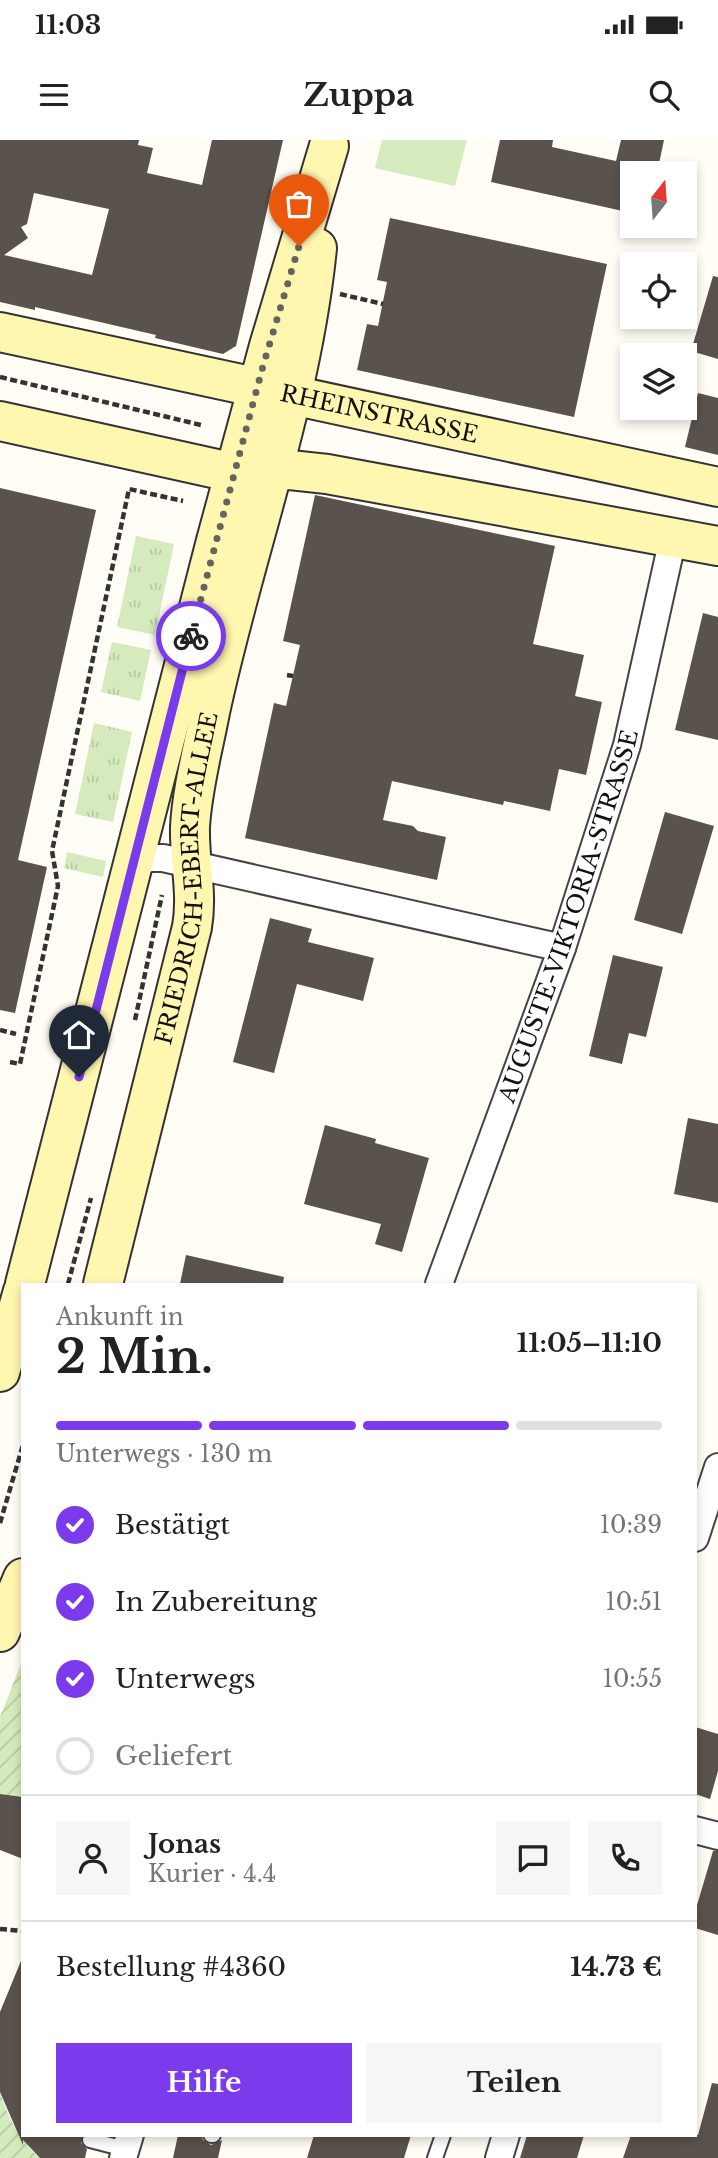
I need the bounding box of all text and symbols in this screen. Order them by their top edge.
text: 11:03 [35,9,101,41]
text: Zuppa [304,75,414,115]
icon: menu [35,76,73,114]
icon: search [645,76,683,114]
north arrow [620,161,696,238]
map controls [620,161,697,420]
pin [269,174,329,246]
icon: bag [280,185,318,223]
button: locate [620,252,697,329]
button: layers [620,343,697,420]
street label: RHEINSTRASSE [278,379,481,449]
courier [156,601,226,671]
icon: bike [172,617,210,655]
street label: FRIEDRICH-EBERT-ALLEE [149,710,224,1047]
street label: AUGUSTE-VIKTORIA-STRASSE [492,727,644,1108]
pin [49,1005,109,1077]
icon: home [60,1016,98,1054]
text: Ankunft in [56,1303,184,1331]
text: 11:05–11:10 [517,1327,662,1359]
text: 2 Min. [56,1328,213,1385]
text: Unterwegs · 130 m [56,1440,272,1468]
icon: check [56,1506,94,1544]
text: Bestätigt [115,1509,230,1541]
text: 10:39 [600,1511,662,1539]
icon: check [56,1583,94,1621]
text: In Zubereitung [115,1586,317,1618]
text: 10:51 [605,1588,662,1616]
icon: check [56,1660,94,1698]
text: Unterwegs [115,1663,256,1695]
text: 10:55 [603,1665,662,1693]
text: Geliefert [115,1740,232,1772]
button: person [56,1821,130,1895]
button: chat [496,1821,570,1895]
button: phone [588,1821,662,1895]
text: Jonas [148,1828,221,1860]
text: Kurier · 4.4 [148,1860,276,1888]
text: Bestellung #4360 [56,1951,286,1983]
text: 14.73 € [570,1951,662,1983]
button: Hilfe [56,2043,352,2123]
button: Teilen [366,2043,662,2123]

